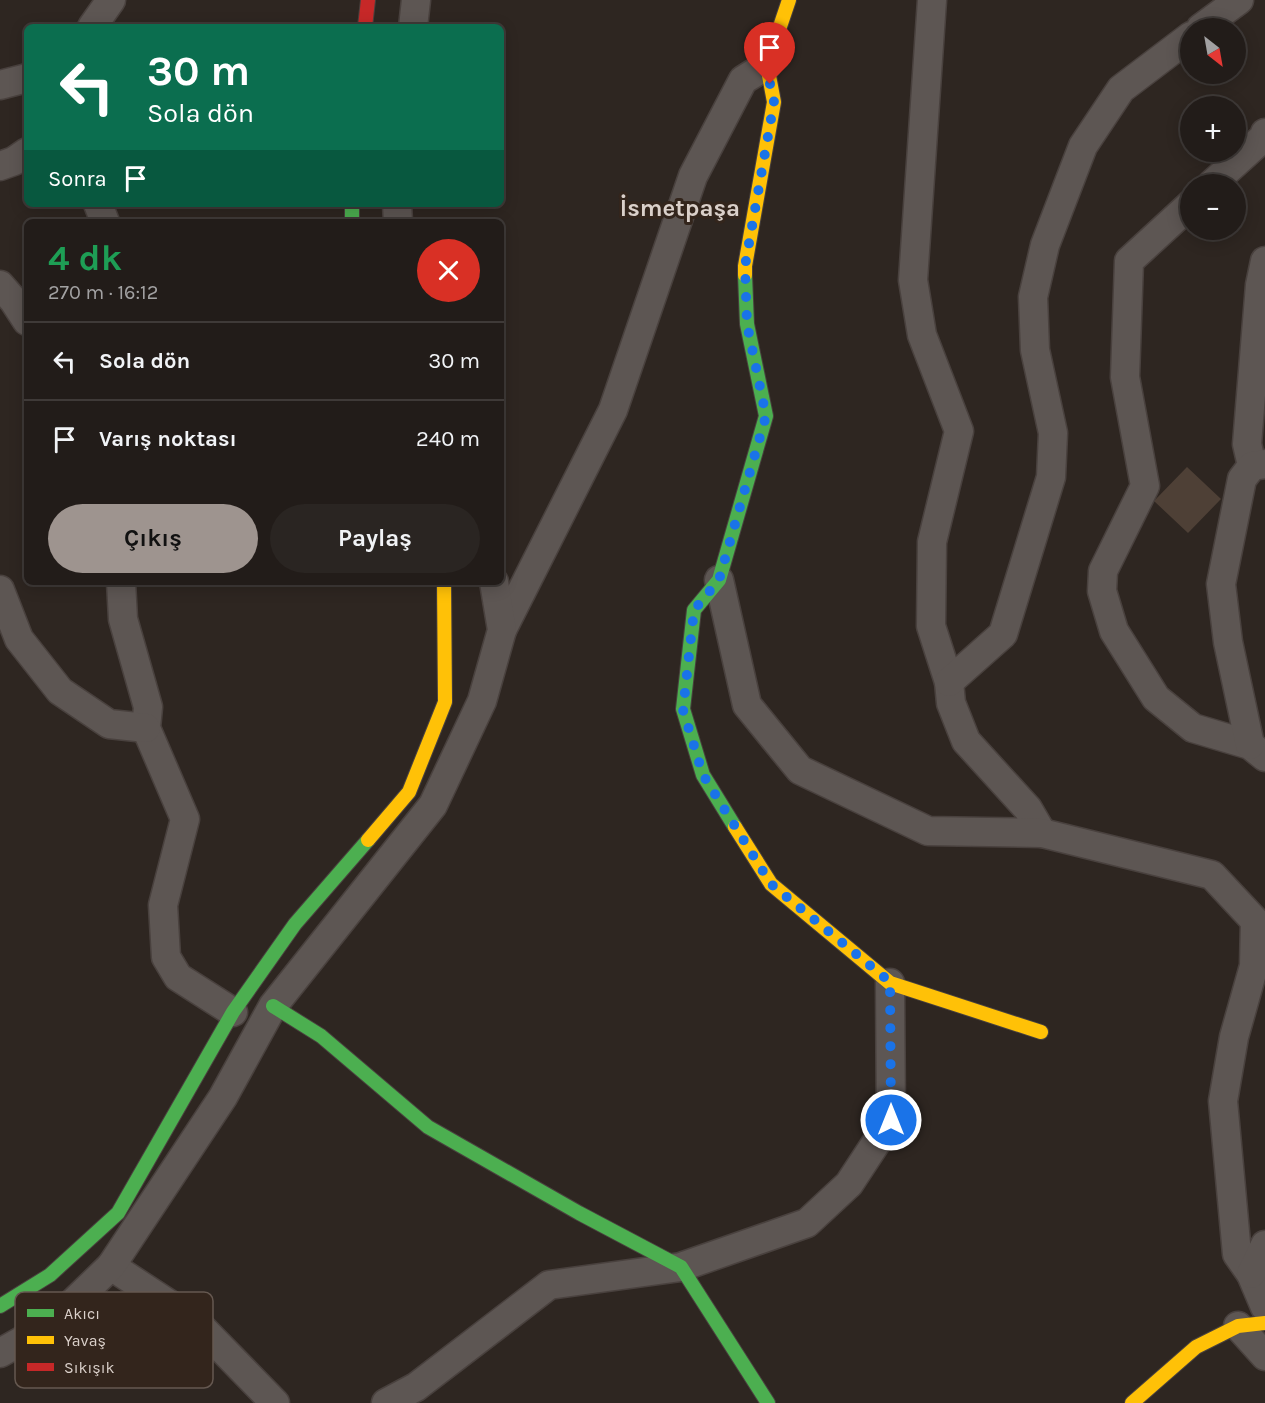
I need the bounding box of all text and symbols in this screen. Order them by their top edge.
north arrow [1180,18,1246,84]
map controls [1180,18,1246,240]
pin [744,22,795,84]
icon: arrive [753,31,786,64]
text: 30 m [147,46,250,96]
icon: left [48,48,126,126]
button: + [1180,96,1246,162]
text: Sola dön [147,97,254,129]
icon: arrive [119,162,152,195]
text: Sonra [48,166,107,192]
button: − [1180,174,1246,240]
district label: İsmetpaşa [620,194,740,222]
text: 4 dk [48,237,122,279]
button: close [417,239,480,302]
text: 270 m · 16:12 [48,281,158,304]
icon: left [48,345,81,378]
text: Sola dön [99,348,190,374]
text: 30 m [428,348,480,374]
icon: arrive [48,423,81,456]
text: Varış noktası [99,426,237,452]
text: 240 m [416,426,480,452]
button: Çıkış [48,504,258,573]
button: Paylaş [270,504,480,573]
position arrow [859,1088,923,1152]
legend [15,1292,213,1388]
text: Akıcı [64,1304,100,1323]
text: Yavaş [64,1331,106,1350]
text: Sıkışık [64,1358,114,1377]

